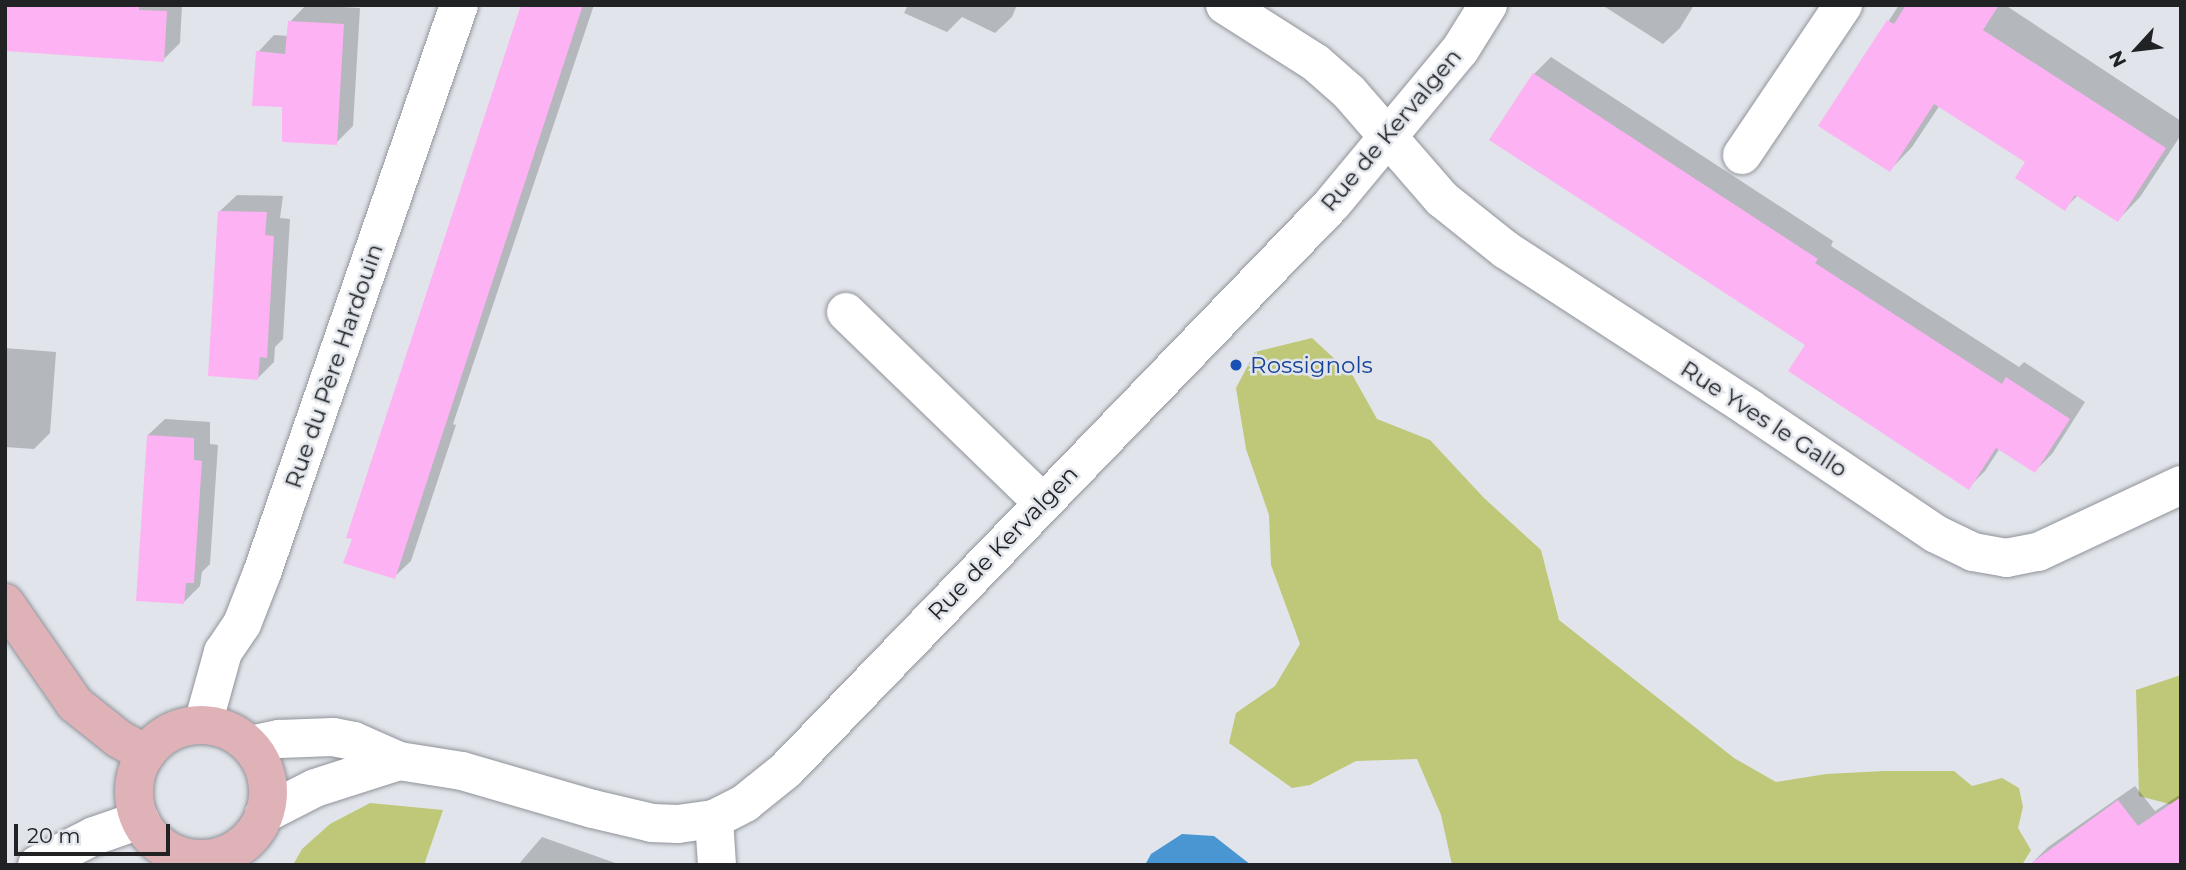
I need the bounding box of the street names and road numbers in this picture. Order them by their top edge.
street label: Rue de Kervalgen [1315,43,1467,217]
street label: Rue du Père Hardouin [279,240,389,492]
street label: Rue Yves le Gallo [1675,355,1853,483]
street label: Rue de Kervalgen [922,460,1084,626]

